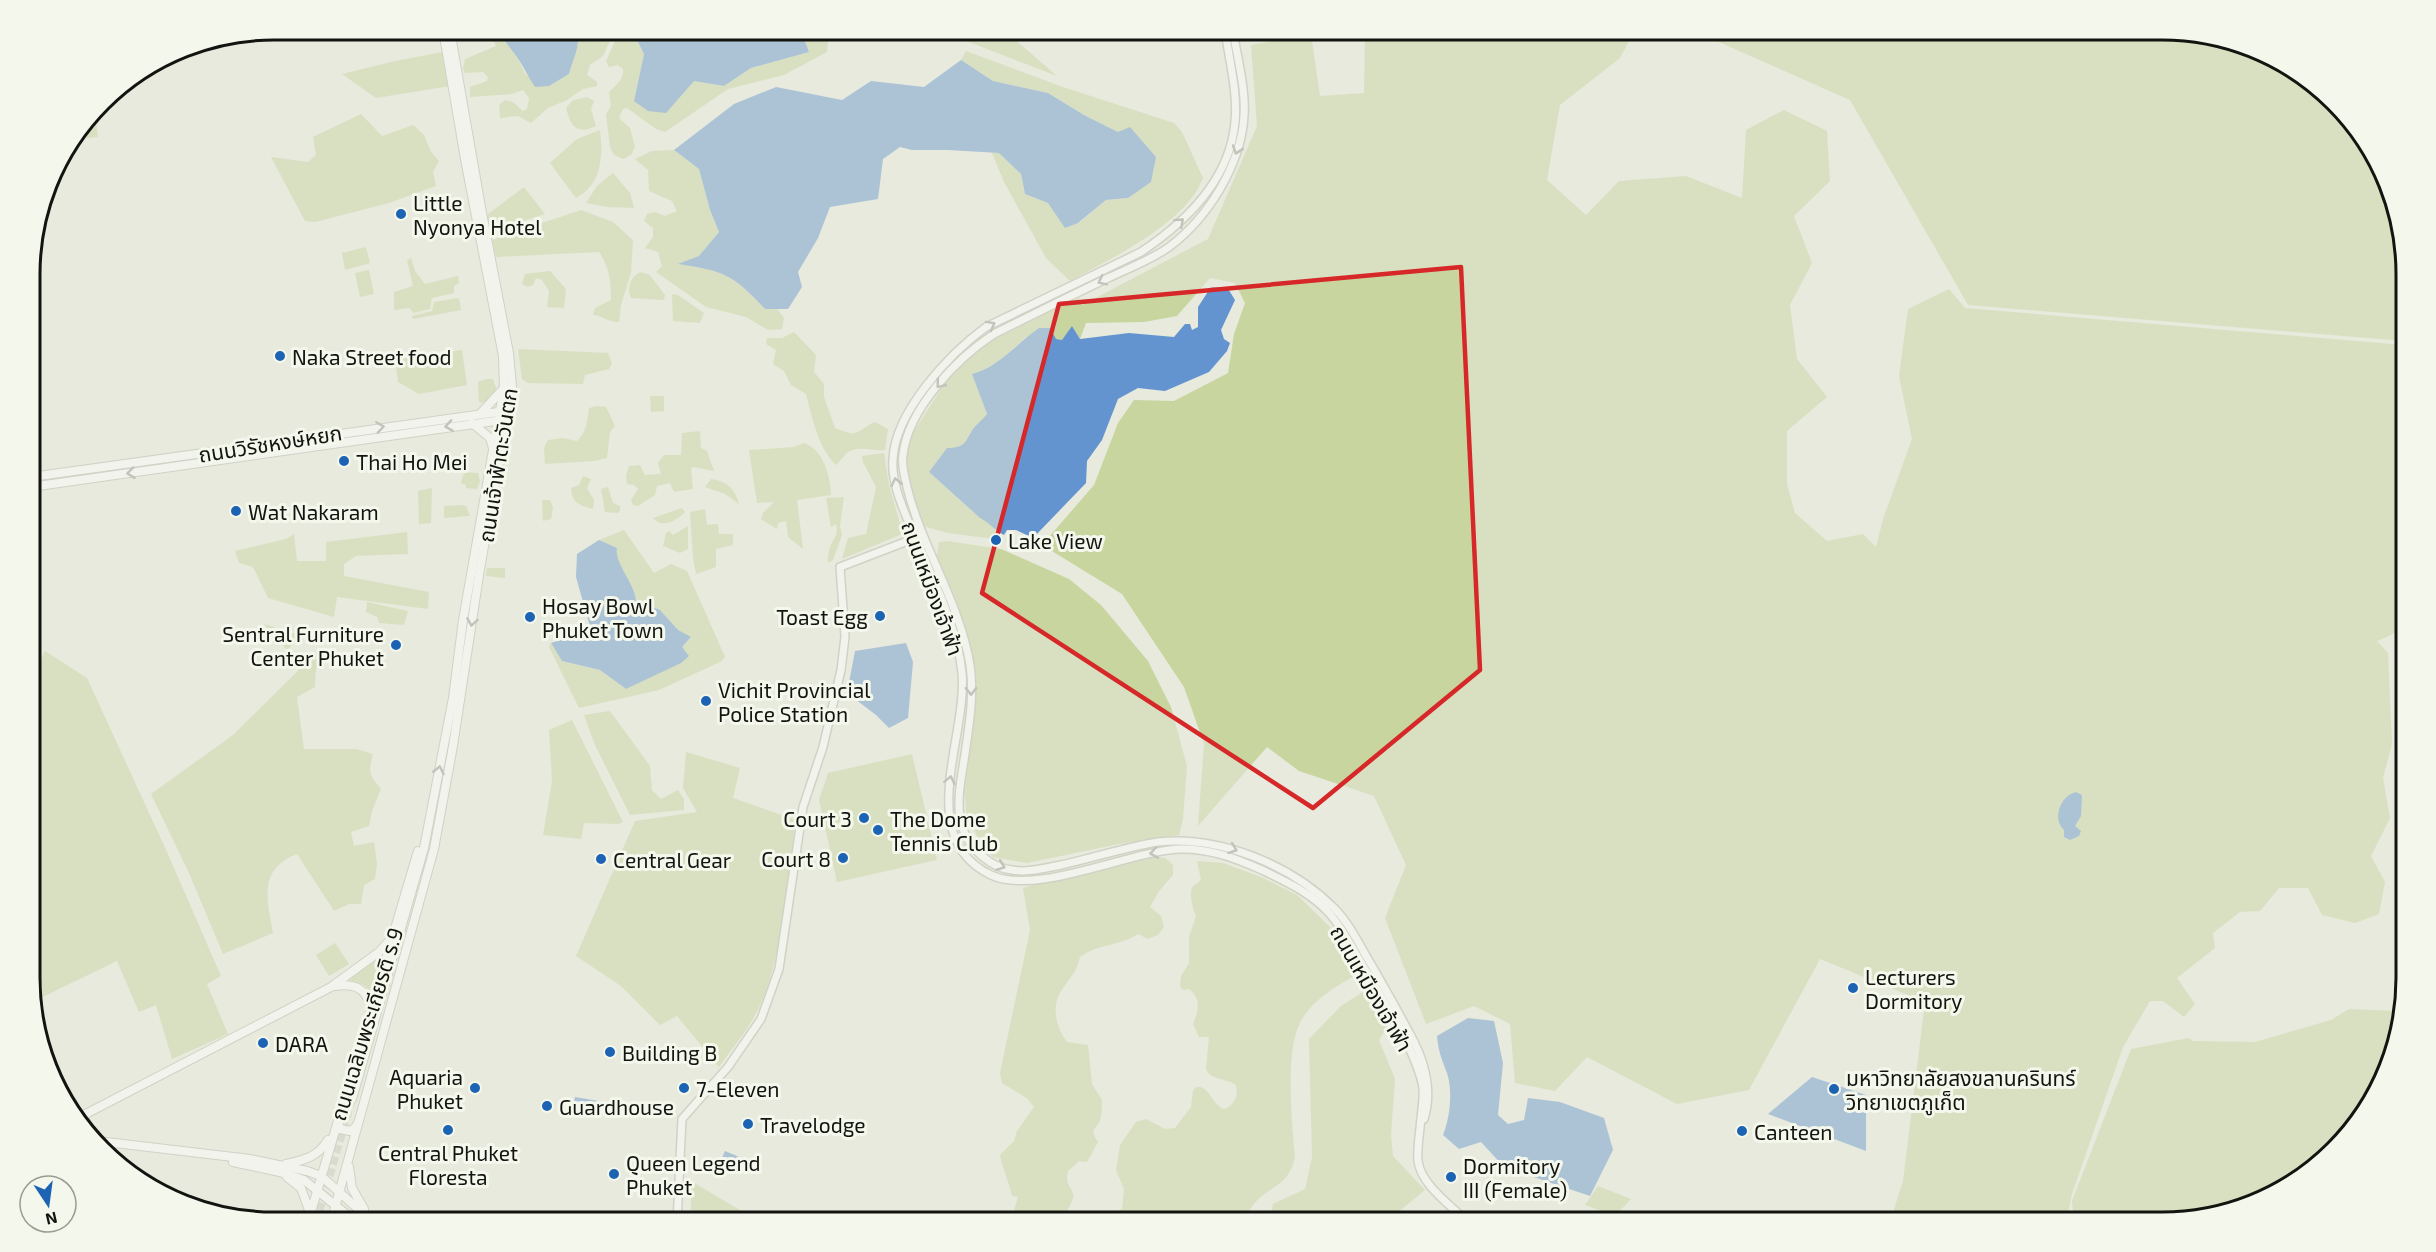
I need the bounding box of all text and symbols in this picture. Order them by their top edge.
one-way arrow [1231,144,1244,155]
place label: Little Nyonya Hotel [413,190,542,239]
marker: Little Nyonya Hotel [394,207,408,221]
one-way arrow [1173,218,1184,229]
one-way arrow [1098,273,1109,285]
one-way arrow [985,321,995,332]
place label: Naka Street food [292,344,452,369]
marker: Naka Street food [273,349,287,363]
one-way arrow [936,377,947,388]
street label: ถนนเจ้าฟ้าตะวันตก [472,386,522,544]
street label: ถนนวิรัชหงษ์หยก [196,419,344,467]
one-way arrow [444,420,453,432]
one-way arrow [375,421,385,433]
place label: Thai Ho Mei [356,449,467,474]
marker: Thai Ho Mei [337,454,351,468]
one-way arrow [127,466,136,479]
one-way arrow [890,477,903,487]
place label: Wat Nakaram [248,499,379,524]
marker: Wat Nakaram [229,504,243,518]
street label: ถนนเหมืองเจ้าฟ้า [897,517,969,659]
place label: Lake View [1008,528,1103,553]
marker: Lake View [989,533,1003,547]
place label: Hosay Bowl Phuket Town [542,593,664,642]
place label: Toast Egg [776,604,868,629]
marker: Toast Egg [873,609,887,623]
marker: Hosay Bowl Phuket Town [523,610,537,624]
one-way arrow [466,617,478,627]
place label: Sentral Furniture Center Phuket [222,621,384,670]
marker: Sentral Furniture Center Phuket [389,638,403,652]
place label: Vichit Provincial Police Station [718,677,871,726]
one-way arrow [964,686,977,695]
marker: Vichit Provincial Police Station [699,694,713,708]
one-way arrow [432,765,445,775]
one-way arrow [942,775,955,785]
place label: Court 3 [783,806,852,831]
place label: The Dome Tennis Club [890,806,998,855]
marker: Court 3 [857,811,871,825]
marker: The Dome Tennis Club [871,823,885,837]
one-way arrow [1228,842,1238,855]
place label: Court 8 [761,846,831,871]
one-way arrow [1149,846,1159,859]
place label: Central Gear [613,847,732,872]
marker: Court 8 [836,851,850,865]
marker: Central Gear [594,852,608,866]
one-way arrow [995,859,1006,872]
street label: ถนนเหมืองเจ้าฟ้า [1326,921,1418,1055]
street label: ถนนเฉลิมพระเกียรติ ร.9 [325,924,407,1124]
place label: Lecturers Dormitory [1865,964,1962,1013]
marker: Lecturers Dormitory [1846,981,1860,995]
place label: DARA [275,1031,328,1056]
marker: DARA [256,1036,270,1050]
place label: Building B [622,1040,717,1065]
marker: Building B [603,1045,617,1059]
place label: Aquaria Phuket [389,1064,463,1113]
place label: มหาวิทยาลัยสงขลานครินทร์ วิทยาเขตภูเก็ต [1846,1065,2077,1116]
place label: 7-Eleven [696,1076,779,1101]
marker: Aquaria Phuket [468,1081,482,1095]
marker: 7-Eleven [677,1081,691,1095]
marker: มหาวิทยาลัยสงขลานครินทร์ วิทยาเขตภูเก็ต [1827,1082,1841,1096]
place label: Guardhouse [559,1094,674,1119]
marker: Guardhouse [540,1099,554,1113]
place label: Travelodge [760,1112,866,1137]
marker: Travelodge [741,1117,755,1131]
place label: Canteen [1754,1119,1832,1144]
marker: Central Phuket Floresta [441,1123,455,1137]
marker: Canteen [1735,1124,1749,1138]
place label: Central Phuket Floresta [378,1140,518,1189]
place label: Queen Legend Phuket [626,1150,761,1199]
place label: Dormitory III (Female) [1463,1153,1567,1202]
marker: Queen Legend Phuket [607,1167,621,1181]
marker: Dormitory III (Female) [1444,1170,1458,1184]
north arrow [18,1174,78,1234]
text: N [44,1209,59,1230]

